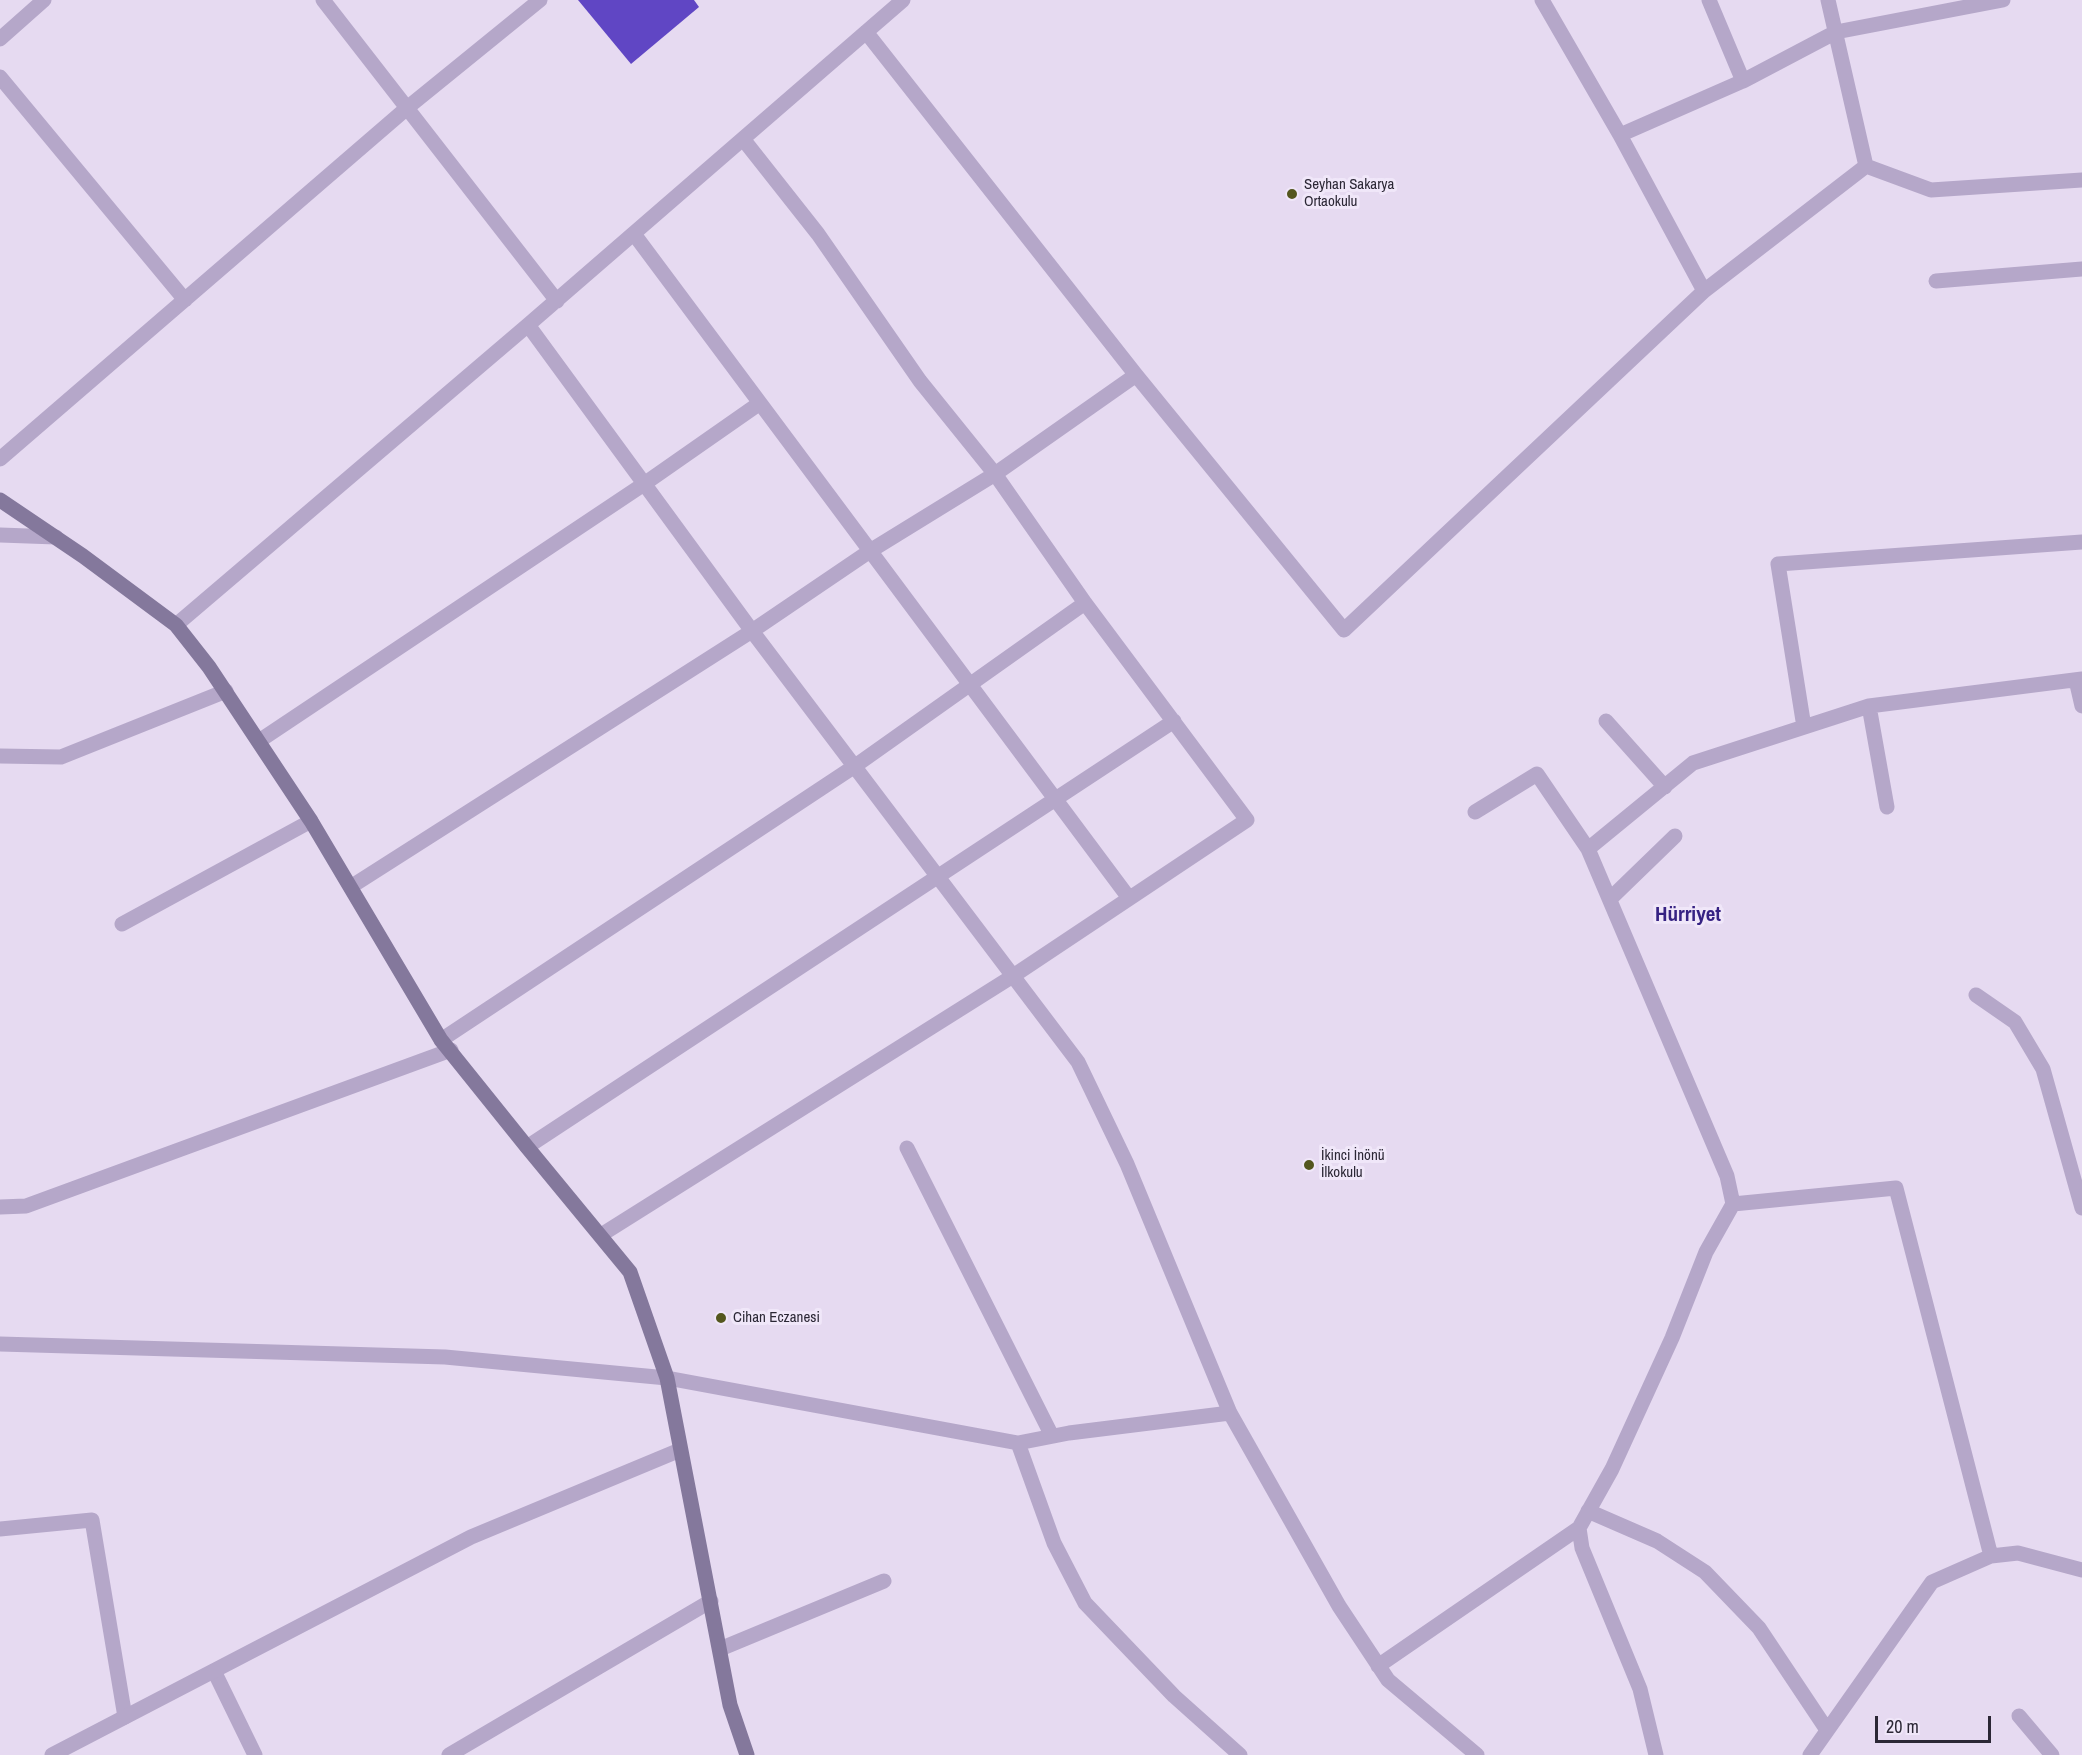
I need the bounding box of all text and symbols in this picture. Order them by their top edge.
place label: Seyhan Sakarya Ortaokulu [1304,176,1394,211]
marker: Seyhan Sakarya Ortaokulu [1285,187,1299,201]
district label: Hürriyet [1655,902,1721,928]
place label: İkinci İnönü İlkokulu [1321,1147,1385,1182]
marker: İkinci İnönü İlkokulu [1302,1158,1316,1172]
place label: Cihan Eczanesi [733,1309,820,1327]
marker: Cihan Eczanesi [714,1311,728,1325]
scale bar [1878,1704,1994,1742]
text: 20 m [1886,1714,1919,1739]

